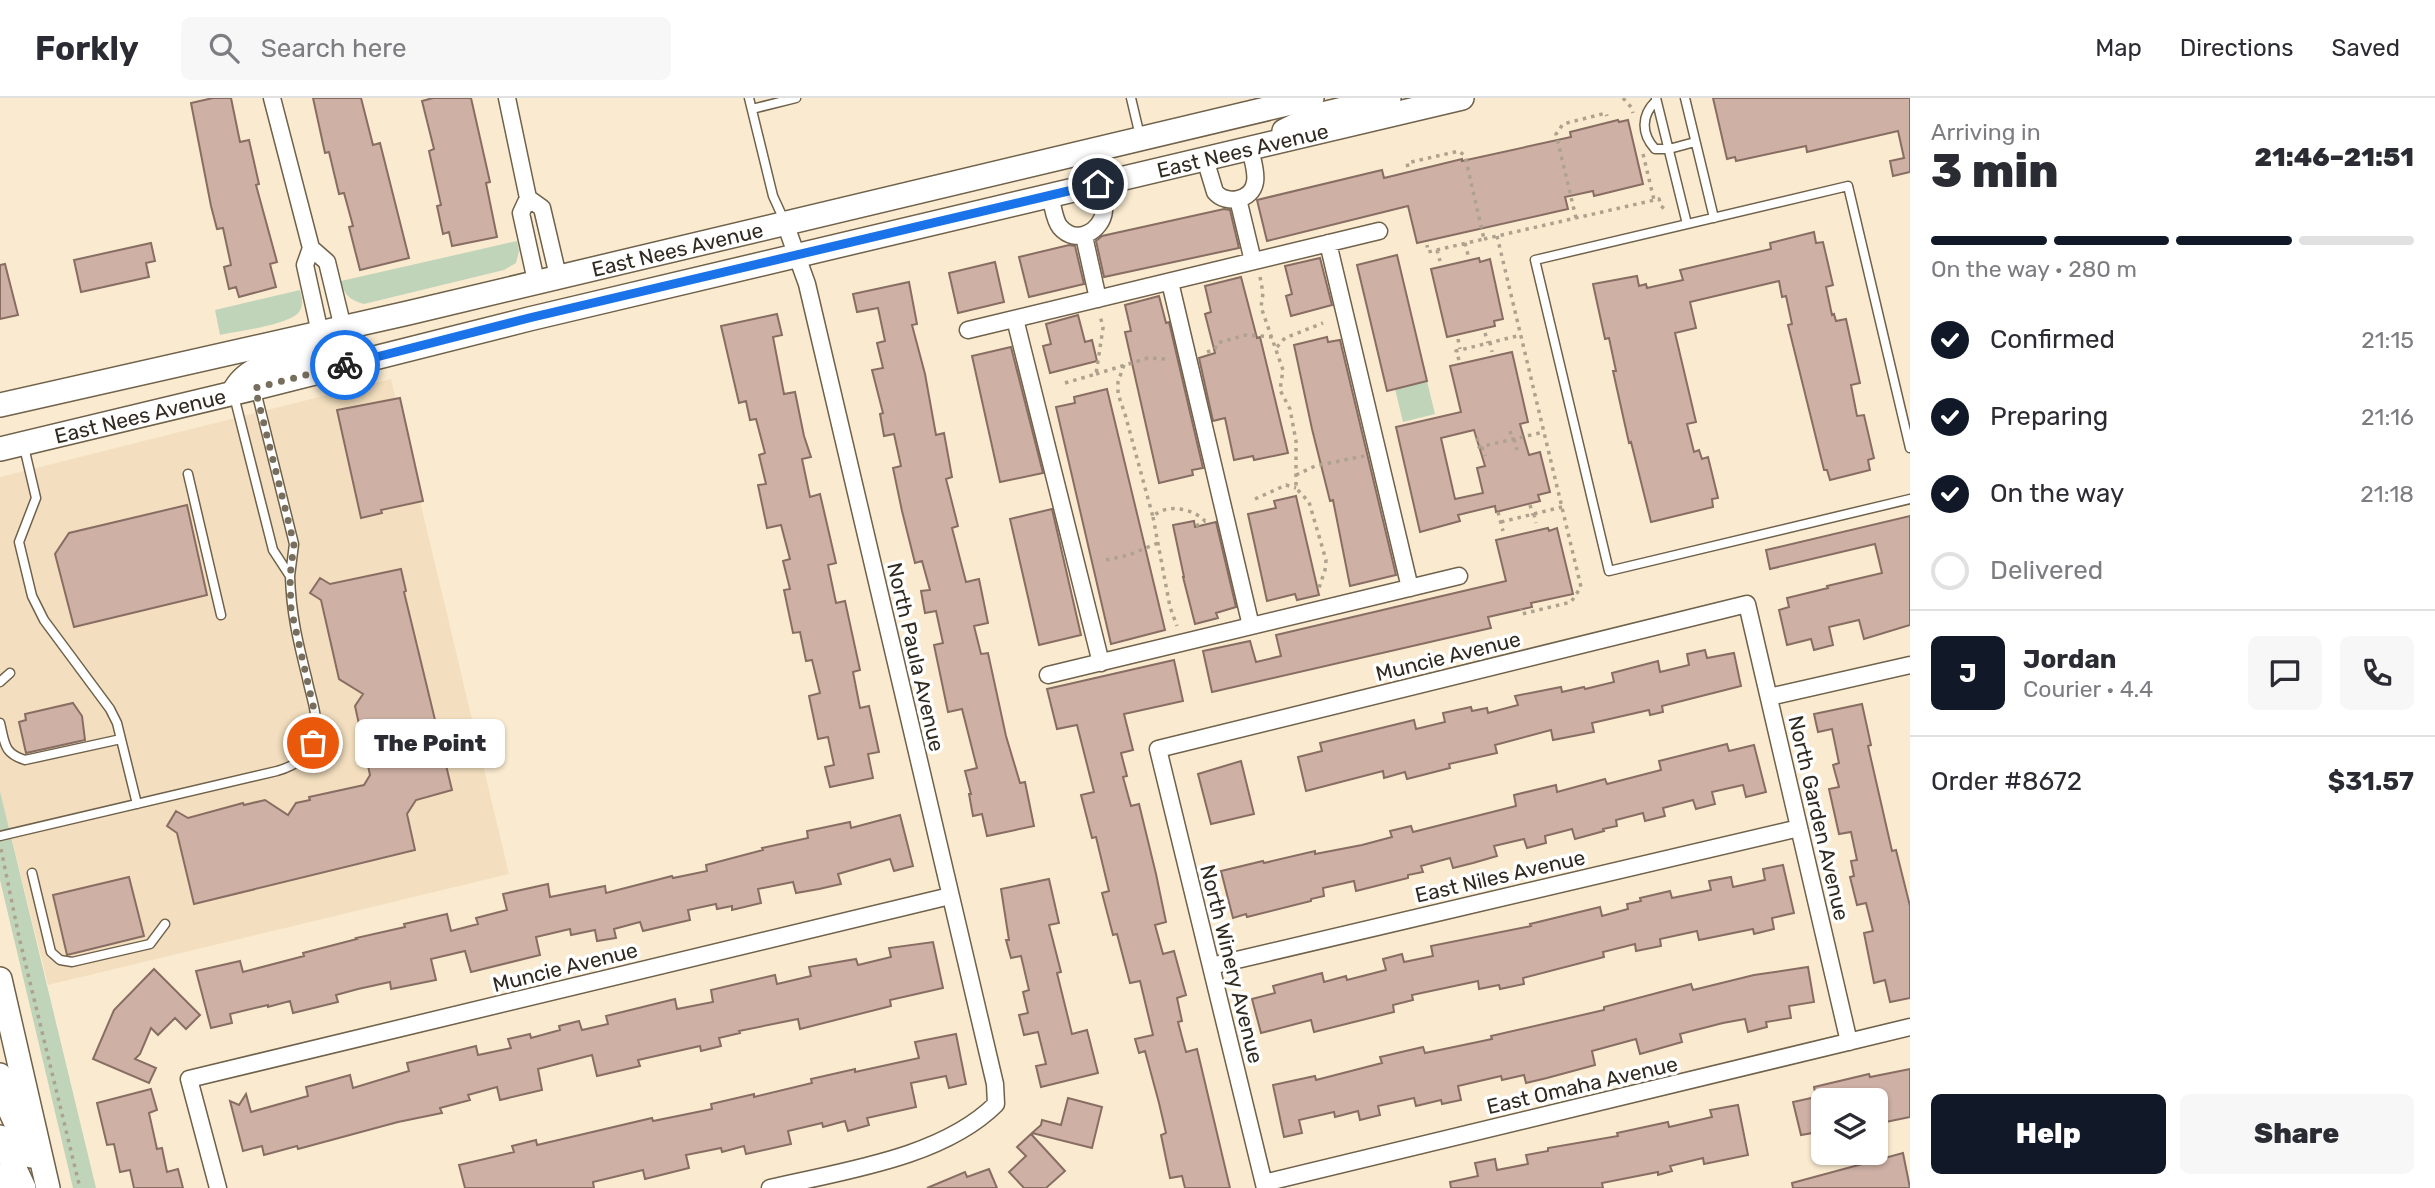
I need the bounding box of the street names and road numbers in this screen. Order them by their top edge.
street label: East Nees Avenue [1154,118,1331,182]
street label: East Nees Avenue [589,217,765,281]
street label: East Nees Avenue [52,383,228,448]
street label: North Paula Avenue [882,560,950,754]
street label: Muncie Avenue [1373,626,1523,686]
street label: North Garden Avenue [1783,713,1855,923]
street label: East Niles Avenue [1413,844,1587,908]
street label: North Winery Avenue [1195,862,1269,1066]
street label: Muncie Avenue [490,937,640,997]
street label: East Omaha Avenue [1484,1051,1680,1119]

